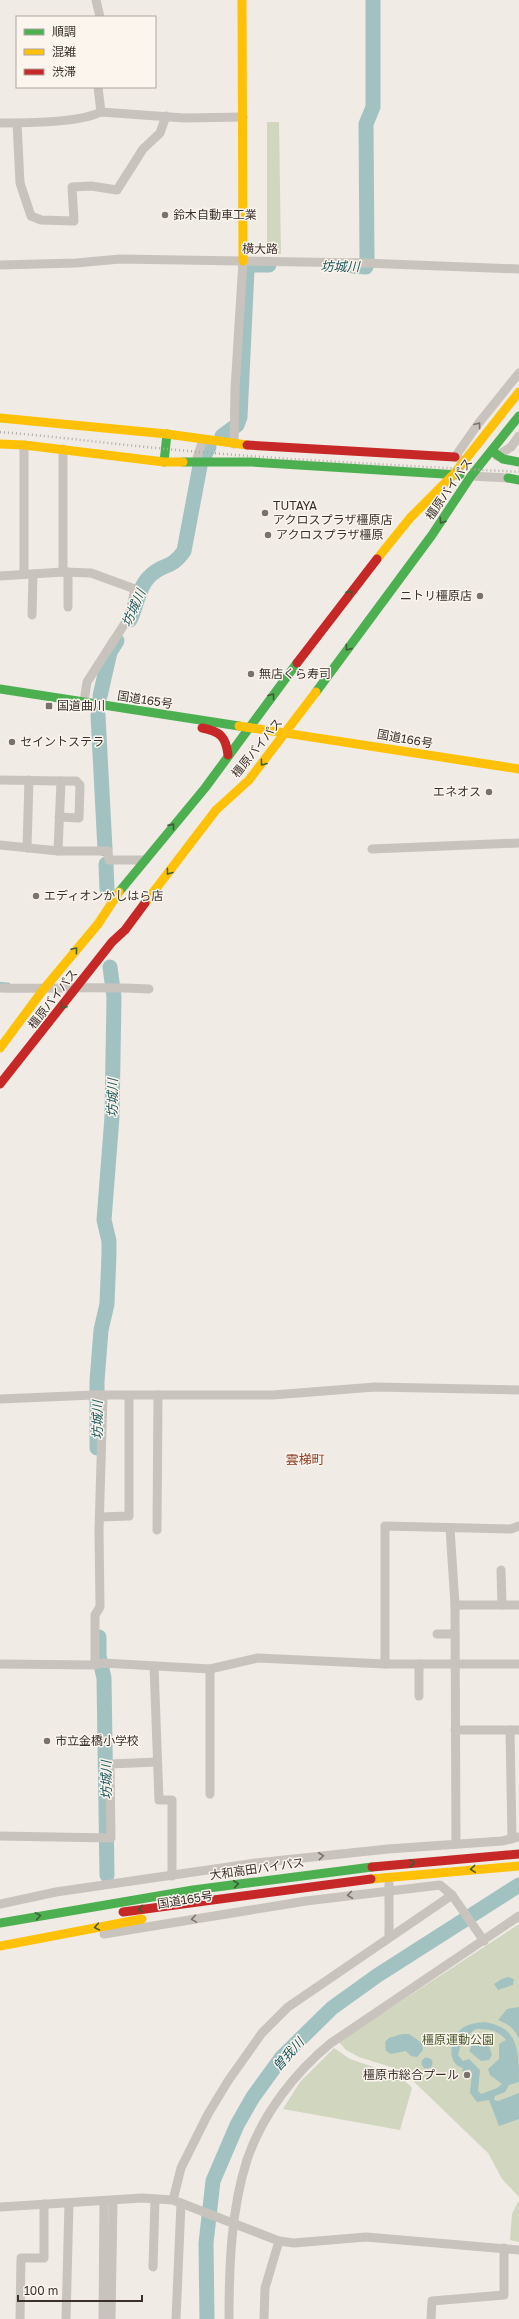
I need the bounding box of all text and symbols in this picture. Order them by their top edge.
legend [16,16,156,88]
text: 順調 [52,24,76,39]
text: 混雑 [52,44,76,59]
text: 渋滞 [52,64,76,79]
place label: 鈴木自動車工業 [173,207,257,222]
marker: 鈴木自動車工業 [160,210,170,220]
street label: 横大路 [242,241,278,256]
water label: 坊城川 [320,258,362,274]
one-way arrow [473,423,480,430]
street label: 橿原バイパス [422,455,475,522]
place label: TUTAYA アクロスプラザ橿原店 [273,498,392,527]
marker: TUTAYA アクロスプラザ橿原店 [260,508,270,518]
one-way arrow [439,517,446,524]
place label: アクロスプラザ橿原 [276,527,383,542]
marker: アクロスプラザ橿原 [263,530,273,540]
water label: 坊城川 [118,585,149,629]
place label: ニトリ橿原店 [400,588,472,603]
one-way arrow [345,590,352,597]
marker: ニトリ橿原店 [475,591,485,601]
one-way arrow [345,644,353,651]
place label: 無店くら寿司 [259,666,331,681]
marker: 無店くら寿司 [246,669,256,679]
street label: 国道165号 [116,688,174,711]
one-way arrow [267,694,274,701]
place label: 国道曲川 [57,698,105,713]
marker: 国道曲川 [44,701,54,711]
street label: 橿原バイパス [228,715,285,780]
street label: 国道166号 [376,726,434,751]
place label: セイントステラ [20,734,104,749]
marker: セイントステラ [7,737,17,747]
one-way arrow [260,758,267,765]
place label: エネオス [433,784,481,799]
marker: エネオス [484,787,494,797]
one-way arrow [167,823,174,830]
one-way arrow [167,867,174,874]
place label: エディオンかしはら店 [44,888,163,903]
marker: エディオンかしはら店 [31,891,41,901]
one-way arrow [70,948,77,955]
street label: 橿原バイパス [25,966,81,1032]
one-way arrow [60,1002,67,1009]
water label: 坊城川 [104,1076,120,1118]
water label: 坊城川 [89,1399,105,1440]
district label: 雲梯町 [285,1451,325,1467]
place label: 市立金橋小学校 [55,1733,139,1748]
marker: 市立金橋小学校 [42,1736,52,1746]
water label: 坊城川 [98,1758,114,1800]
one-way arrow [318,1852,325,1861]
street label: 大和高田バイパス [208,1854,305,1883]
one-way arrow [409,1858,415,1867]
one-way arrow [470,1865,476,1874]
one-way arrow [233,1880,239,1889]
street label: 国道165号 [156,1888,214,1911]
one-way arrow [347,1890,353,1899]
one-way arrow [138,1905,144,1913]
one-way arrow [35,1912,41,1921]
one-way arrow [191,1915,197,1923]
one-way arrow [94,1922,100,1931]
park label: 橿原運動公園 [422,2032,494,2047]
water label: 曽我川 [269,2033,308,2074]
place label: 橿原市総合プール [363,2067,459,2082]
marker: 橿原市総合プール [462,2070,472,2080]
scale bar [18,2277,142,2303]
text: 100 m [24,2283,58,2298]

